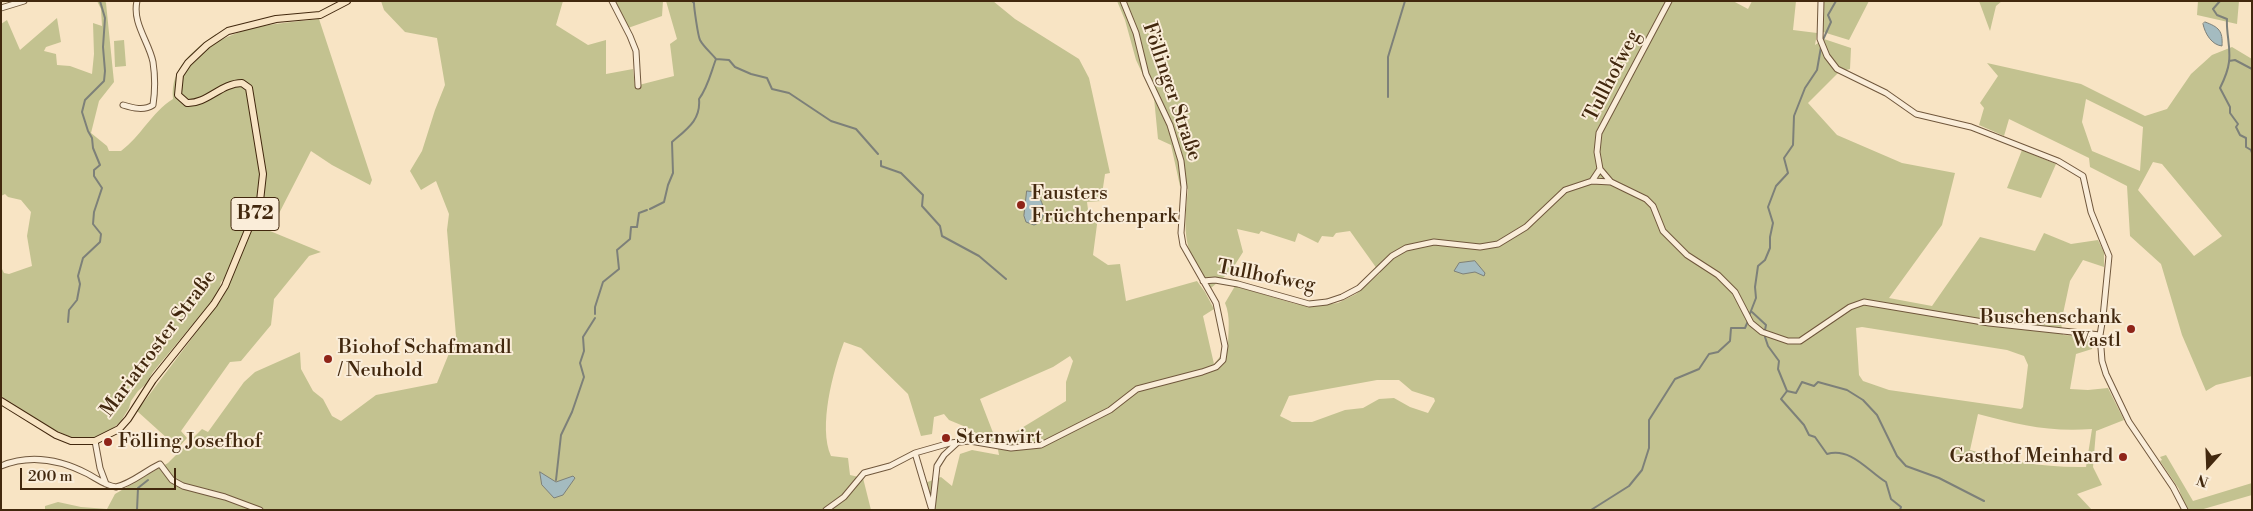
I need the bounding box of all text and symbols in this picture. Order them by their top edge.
street label: Föllinger Straße [1136,20,1206,164]
street label: Tullhofweg [1580,26,1646,126]
place label: Fausters Früchtchenpark [1031,182,1178,229]
road number: B72 [231,198,279,230]
marker: Fausters Früchtchenpark [1015,199,1027,211]
street label: Tullhofweg [1215,256,1317,298]
street label: Mariatroster Straße [96,266,222,422]
place label: Buschenschank Wastl [1980,306,2121,353]
marker: Buschenschank Wastl [2125,323,2137,335]
place label: Biohof Schafmandl / Neuhold [338,336,512,383]
marker: Biohof Schafmandl / Neuhold [322,353,334,365]
place label: Sternwirt [956,426,1042,450]
place label: Fölling Josefhof [118,430,262,454]
marker: Sternwirt [940,432,952,444]
marker: Fölling Josefhof [102,436,114,448]
north arrow [2183,441,2233,491]
place label: Gasthof Meinhard [1950,445,2113,469]
marker: Gasthof Meinhard [2117,451,2129,463]
scale bar [22,458,179,490]
text: 200 m [28,467,73,486]
text: N [2195,470,2211,490]

